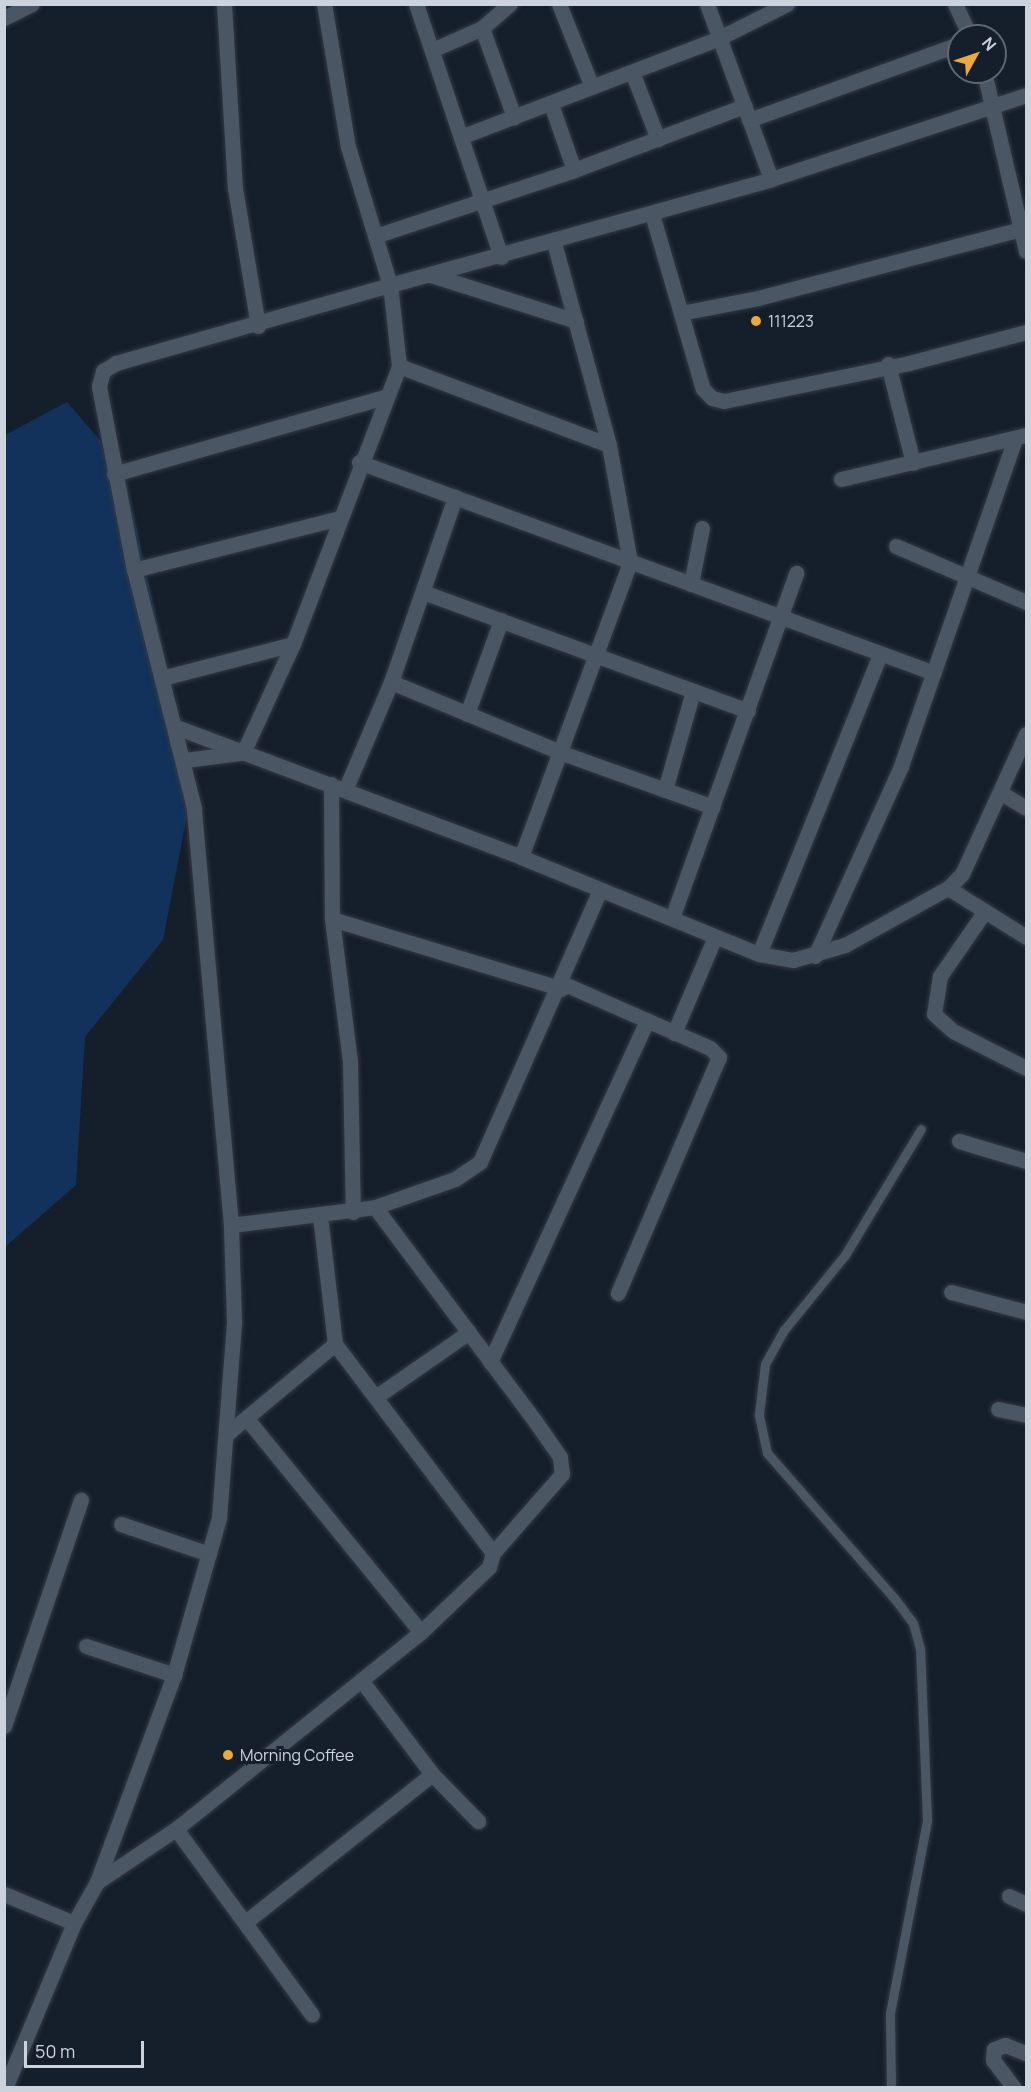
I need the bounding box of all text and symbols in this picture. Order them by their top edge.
north arrow [947,24,1007,84]
text: N [977,32,1001,55]
place label: 111223 [768,311,814,331]
marker: 111223 [749,314,763,328]
place label: Morning Coffee [240,1745,354,1765]
marker: Morning Coffee [221,1748,235,1762]
scale bar [27,2029,147,2067]
text: 50 m [35,2039,75,2063]

